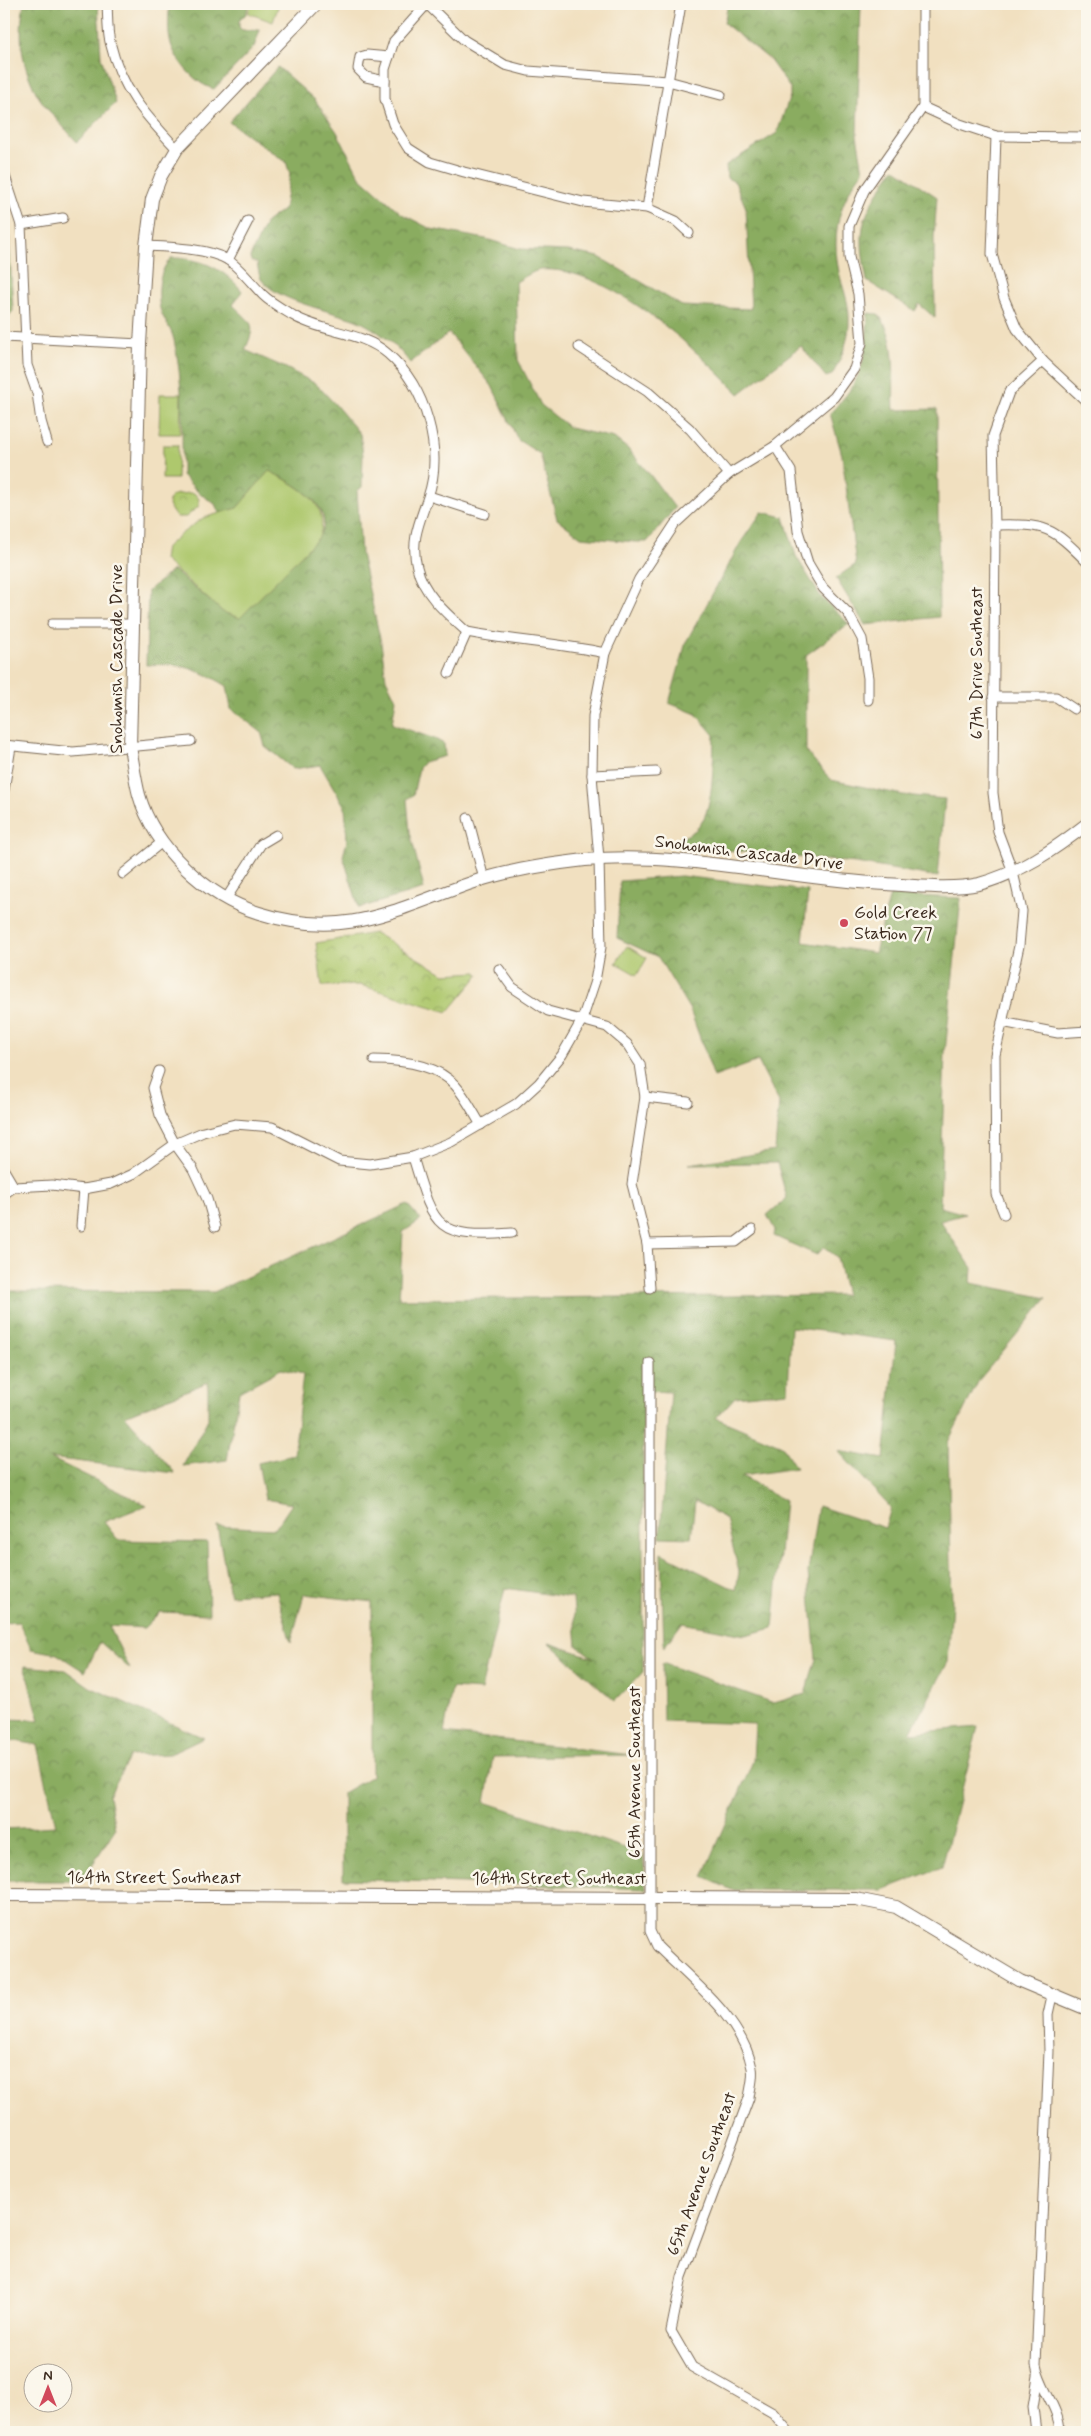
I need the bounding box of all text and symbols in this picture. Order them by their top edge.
street label: Snohomish Cascade Drive [105,564,129,754]
street label: 67th Drive Southeast [965,586,989,740]
street label: Snohomish Cascade Drive [653,830,845,876]
place label: Gold Creek Station 77 [854,901,937,946]
marker: Gold Creek Station 77 [838,917,850,929]
street label: 65th Avenue Southeast [623,1685,647,1858]
street label: 164th Street Southeast [67,1866,242,1890]
street label: 164th Street Southeast [472,1867,647,1891]
street label: 65th Avenue Southeast [661,2088,743,2259]
north arrow [22,2364,72,2414]
text: N [43,2367,53,2385]

